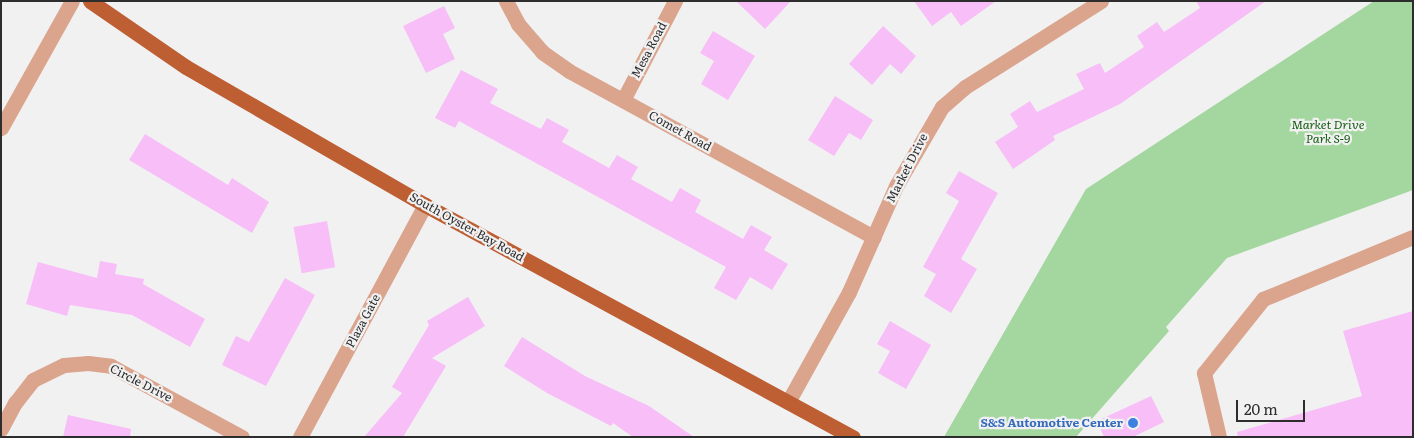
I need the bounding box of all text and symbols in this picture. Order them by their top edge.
street label: Mesa Road [628,20,670,80]
street label: Comet Road [646,108,714,154]
park label: Market Drive Park S-9 [1292,118,1364,146]
street label: Market Drive [883,131,931,205]
street label: South Oyster Bay Road [407,190,527,264]
street label: Plaza Gate [343,292,383,350]
street label: Circle Drive [107,361,175,405]
scale bar [1239,390,1308,422]
text: 20 m [1244,397,1278,420]
place label: S&S Automotive Center [980,416,1123,430]
marker: S&S Automotive Center [1127,417,1139,429]

